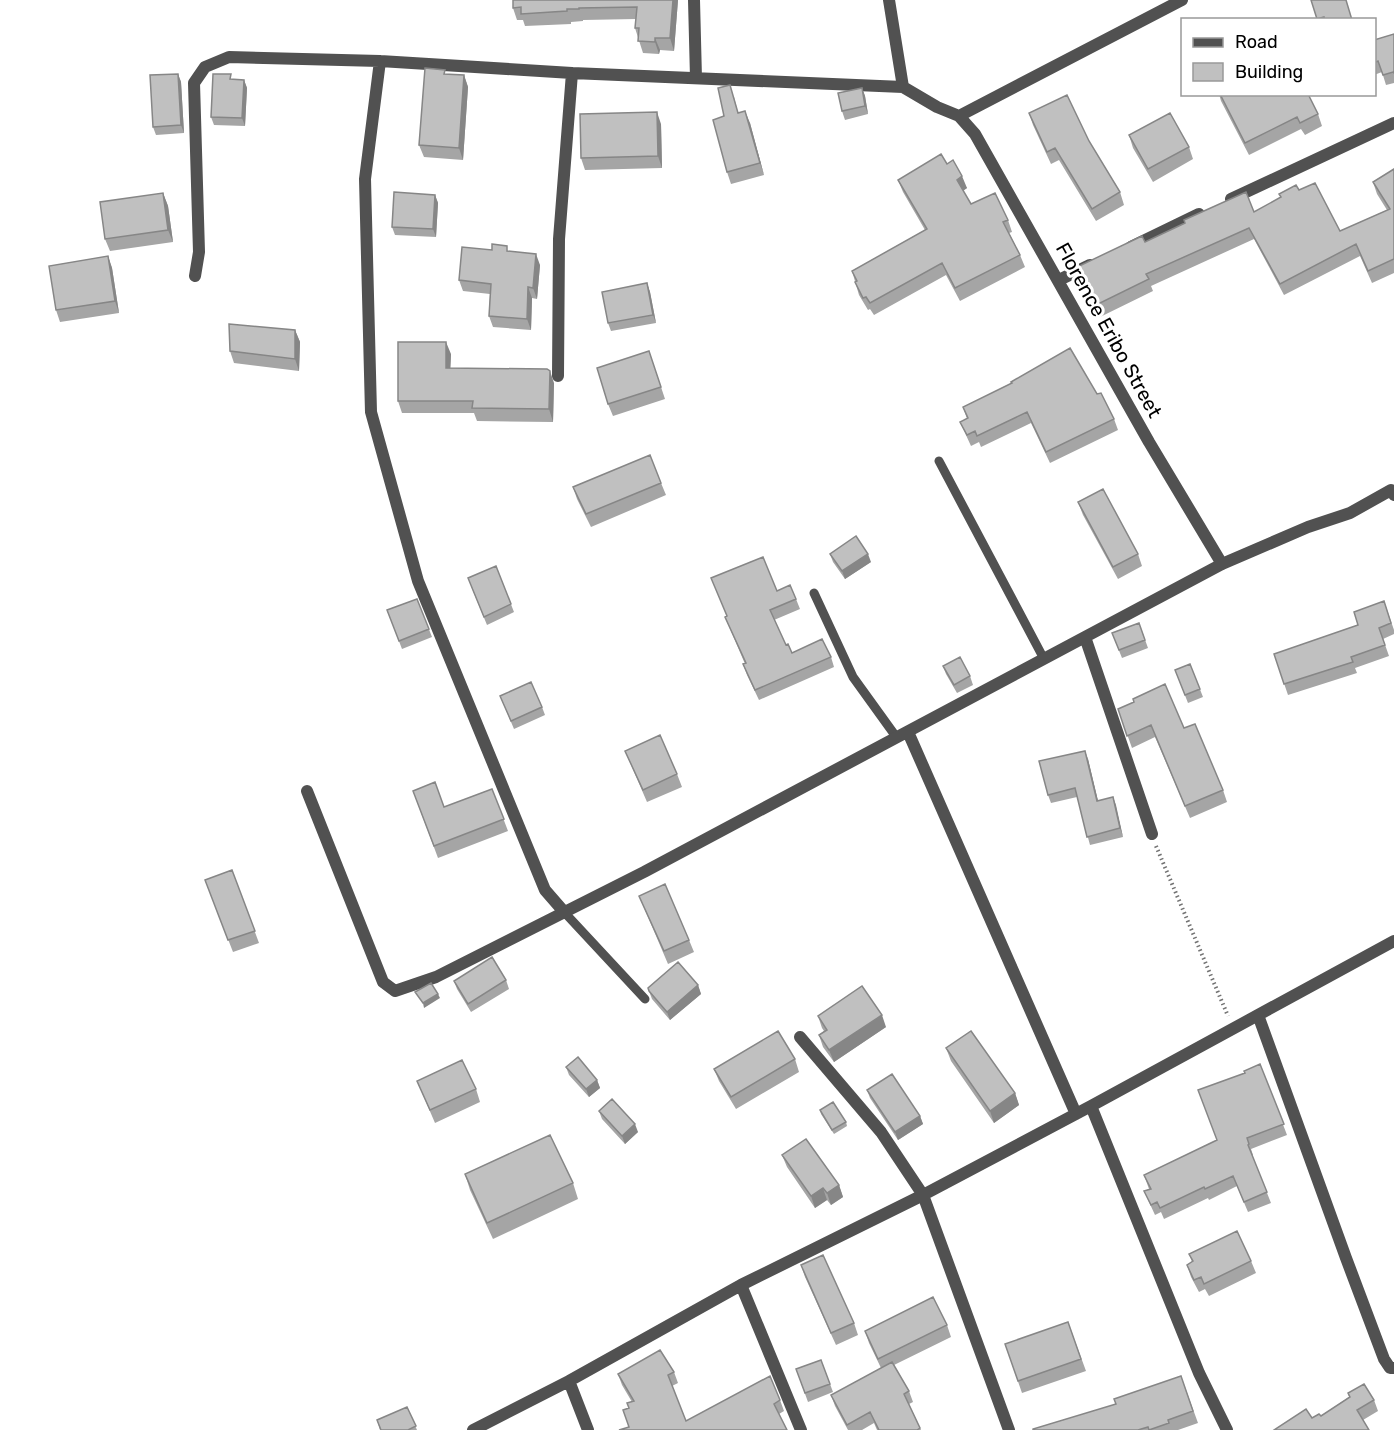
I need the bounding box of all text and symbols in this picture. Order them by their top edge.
legend [1181,18,1376,96]
text: Road [1235,31,1278,53]
text: Building [1235,61,1303,83]
street label: Florence Eribo Street [1051,238,1167,422]

